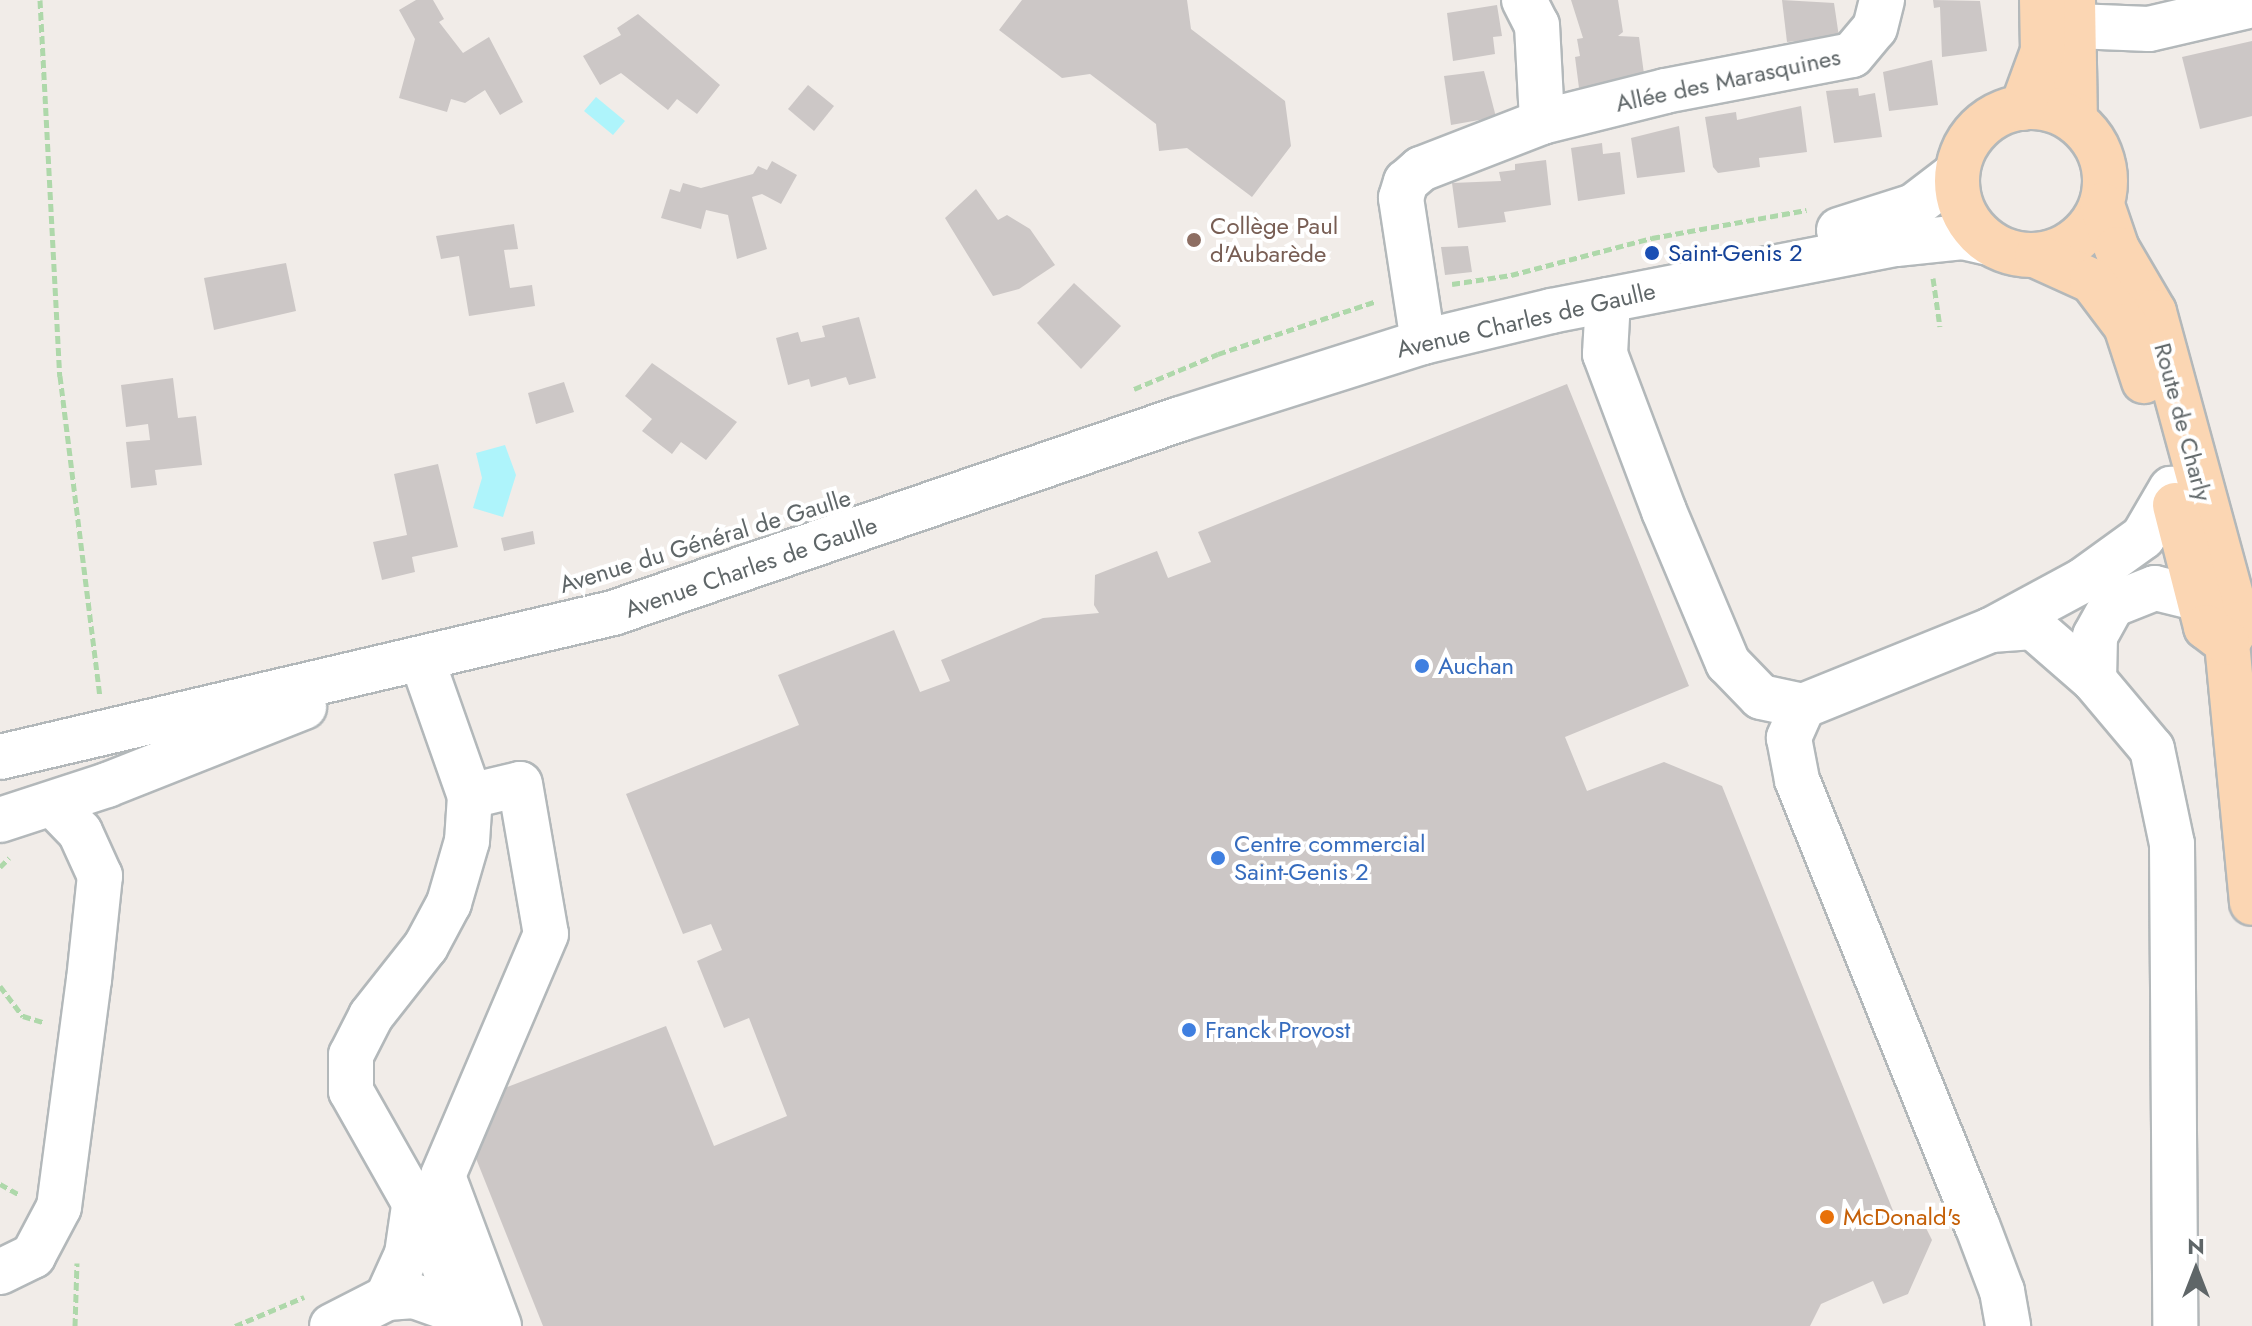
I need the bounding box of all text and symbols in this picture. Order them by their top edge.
street label: Allée des Marasquines [1613,42,1843,118]
place label: Collège Paul d'Aubarède [1210,212,1338,268]
marker: Collège Paul d'Aubarède [1185,231,1203,249]
place label: Saint-Genis 2 [1668,239,1803,267]
marker: Saint-Genis 2 [1643,244,1661,262]
street label: Avenue Charles de Gaulle [1394,276,1658,364]
street label: Route de Charly [2148,340,2218,504]
street label: Avenue du Général de Gaulle [556,483,854,599]
street label: Avenue Charles de Gaulle [621,510,881,624]
place label: Auchan [1438,652,1514,680]
marker: Auchan [1413,657,1431,675]
place label: Centre commercial Saint-Genis 2 [1234,830,1426,886]
marker: Centre commercial Saint-Genis 2 [1209,849,1227,867]
place label: Franck Provost [1205,1016,1350,1044]
marker: Franck Provost [1180,1021,1198,1039]
place label: McDonald's [1843,1203,1961,1231]
marker: McDonald's [1818,1208,1836,1226]
north arrow [2156,1230,2236,1310]
text: N [2187,1230,2205,1262]

